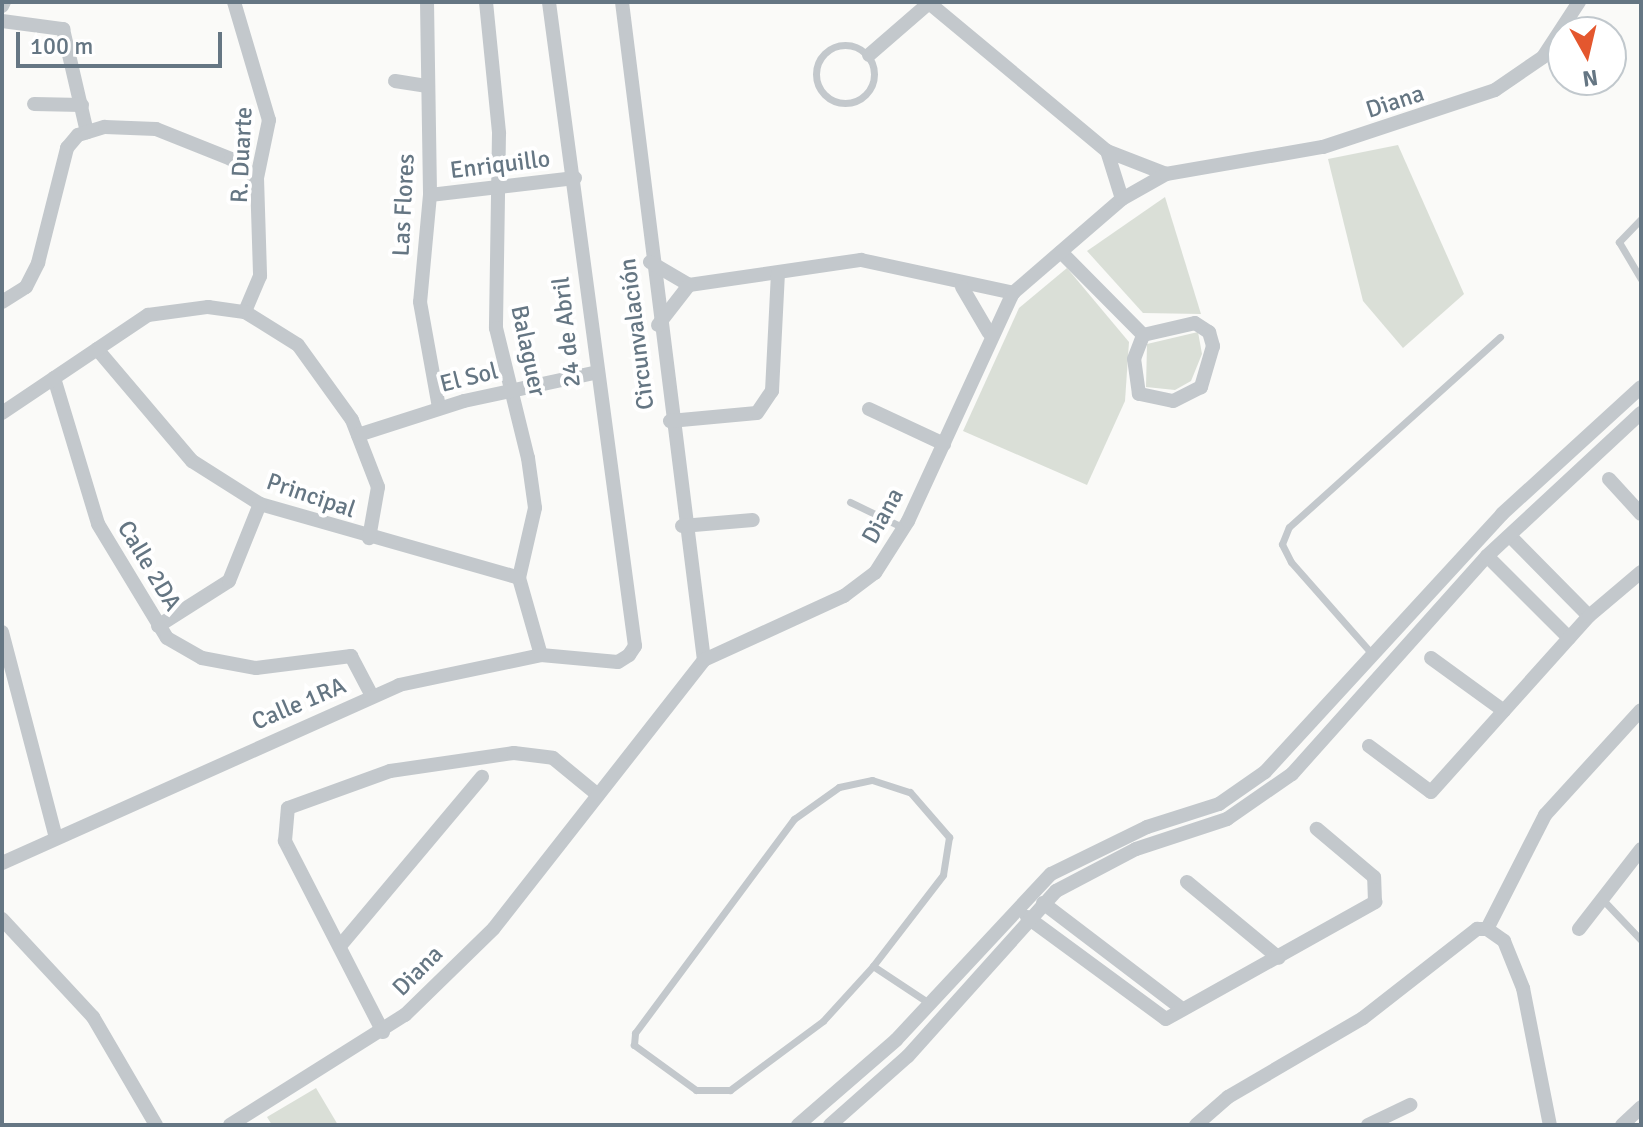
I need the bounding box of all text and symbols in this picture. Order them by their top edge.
scale bar [20,16,226,66]
north arrow [1547,16,1627,96]
text: 100 m [30,31,93,61]
text: N [1581,64,1600,93]
street label: Diana [1362,79,1428,125]
street label: R. Duarte [225,106,259,204]
street label: Enriquillo [448,145,552,185]
street label: Las Flores [387,153,421,257]
street label: Circunvalación [613,257,661,411]
street label: 24 de Abril [547,275,587,389]
street label: Balaguer [504,303,552,399]
street label: El Sol [437,357,501,399]
street label: Principal [263,467,359,525]
street label: Diana [856,483,910,549]
street label: Calle 2DA [111,516,187,616]
street label: Calle 1RA [248,671,350,737]
street label: Diana [387,940,449,1002]

